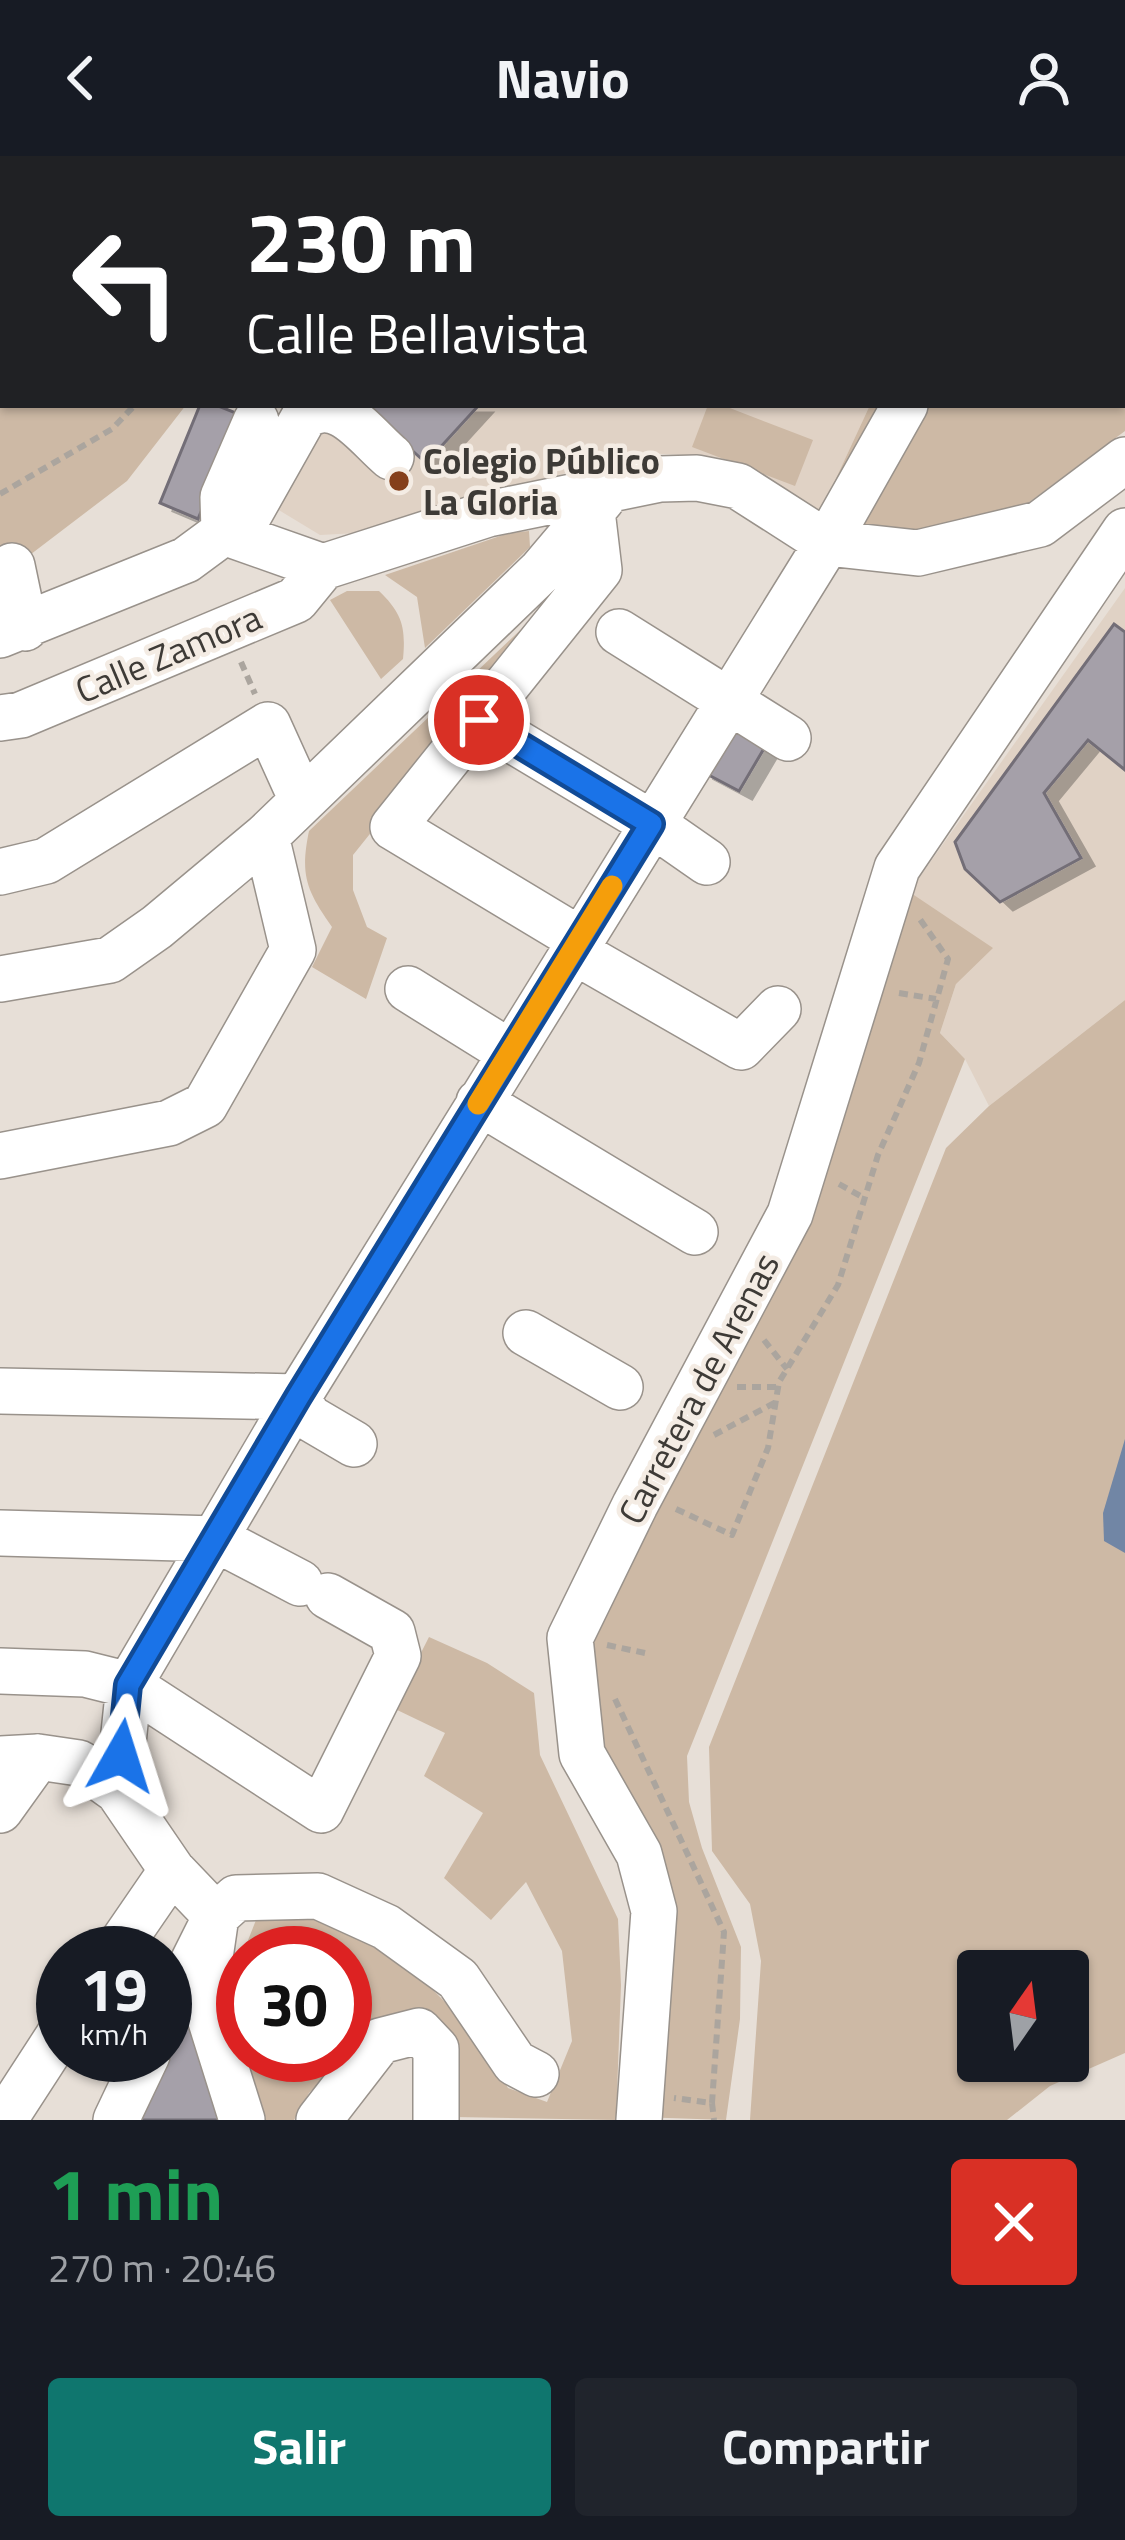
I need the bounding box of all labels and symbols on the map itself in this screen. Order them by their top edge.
place label: Colegio Público La Gloria [423,433,660,529]
marker: Colegio Público La Gloria [386,468,412,494]
street label: Calle Zamora [66,589,270,717]
pin [428,669,530,771]
street label: Carretera de Arenas [603,1242,793,1534]
position arrow [58,1693,184,1819]
speed limit sign: 30 [216,1926,372,2082]
north arrow [957,1950,1089,2082]

